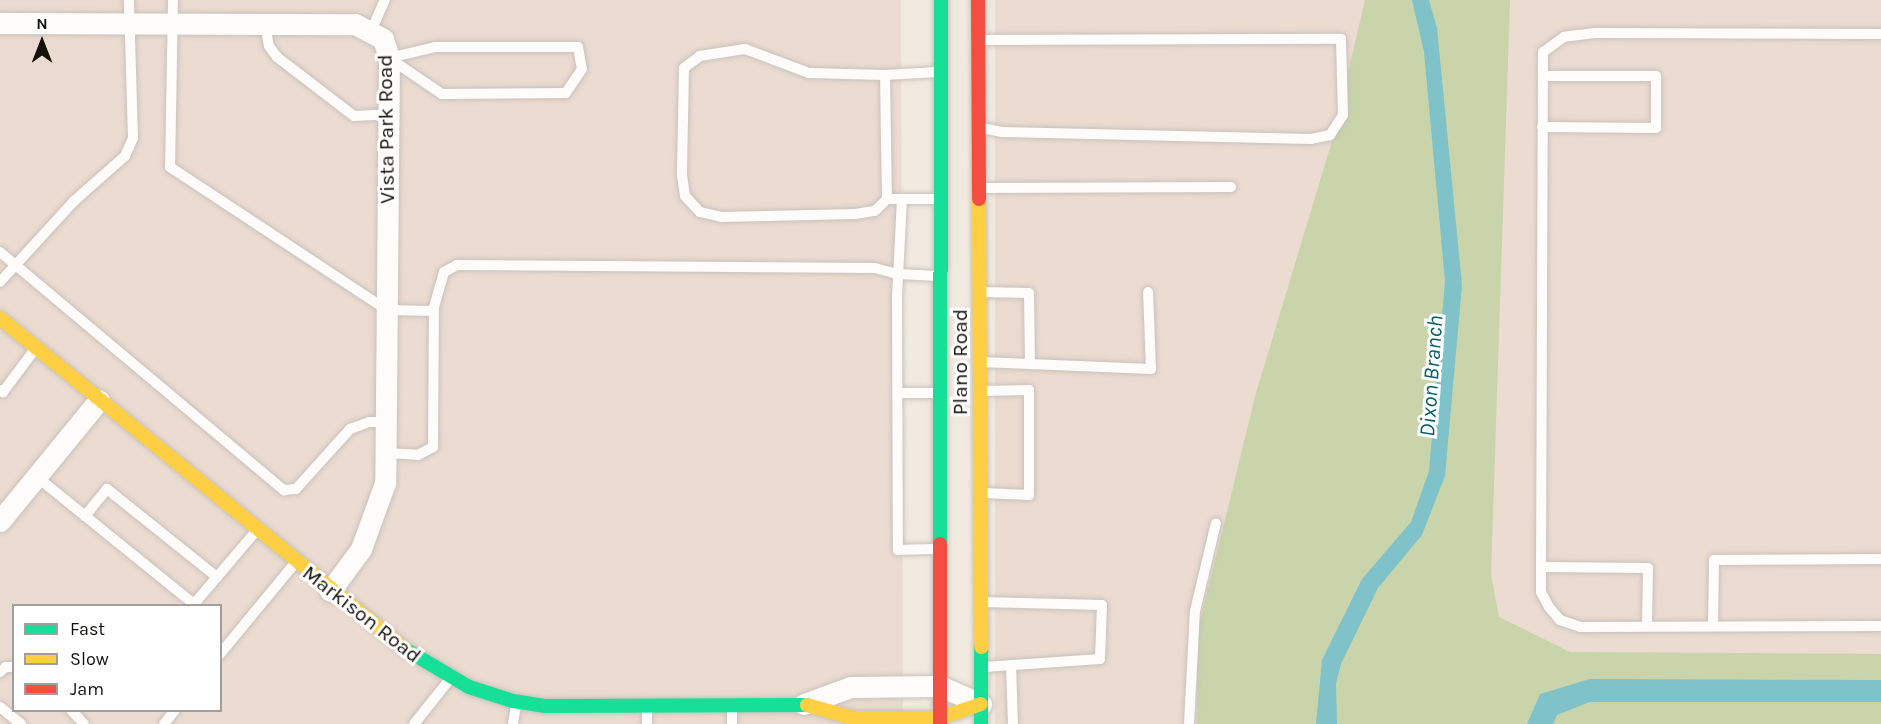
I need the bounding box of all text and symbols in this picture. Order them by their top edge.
north arrow [12,12,72,72]
text: N [36,14,48,33]
street label: Vista Park Road [372,54,400,204]
street label: Plano Road [947,309,973,415]
water label: Dixon Branch [1415,314,1449,438]
street label: Markison Road [298,560,426,668]
legend [12,604,222,712]
text: Fast [70,618,105,640]
text: Slow [70,648,109,670]
text: Jam [70,678,104,700]

